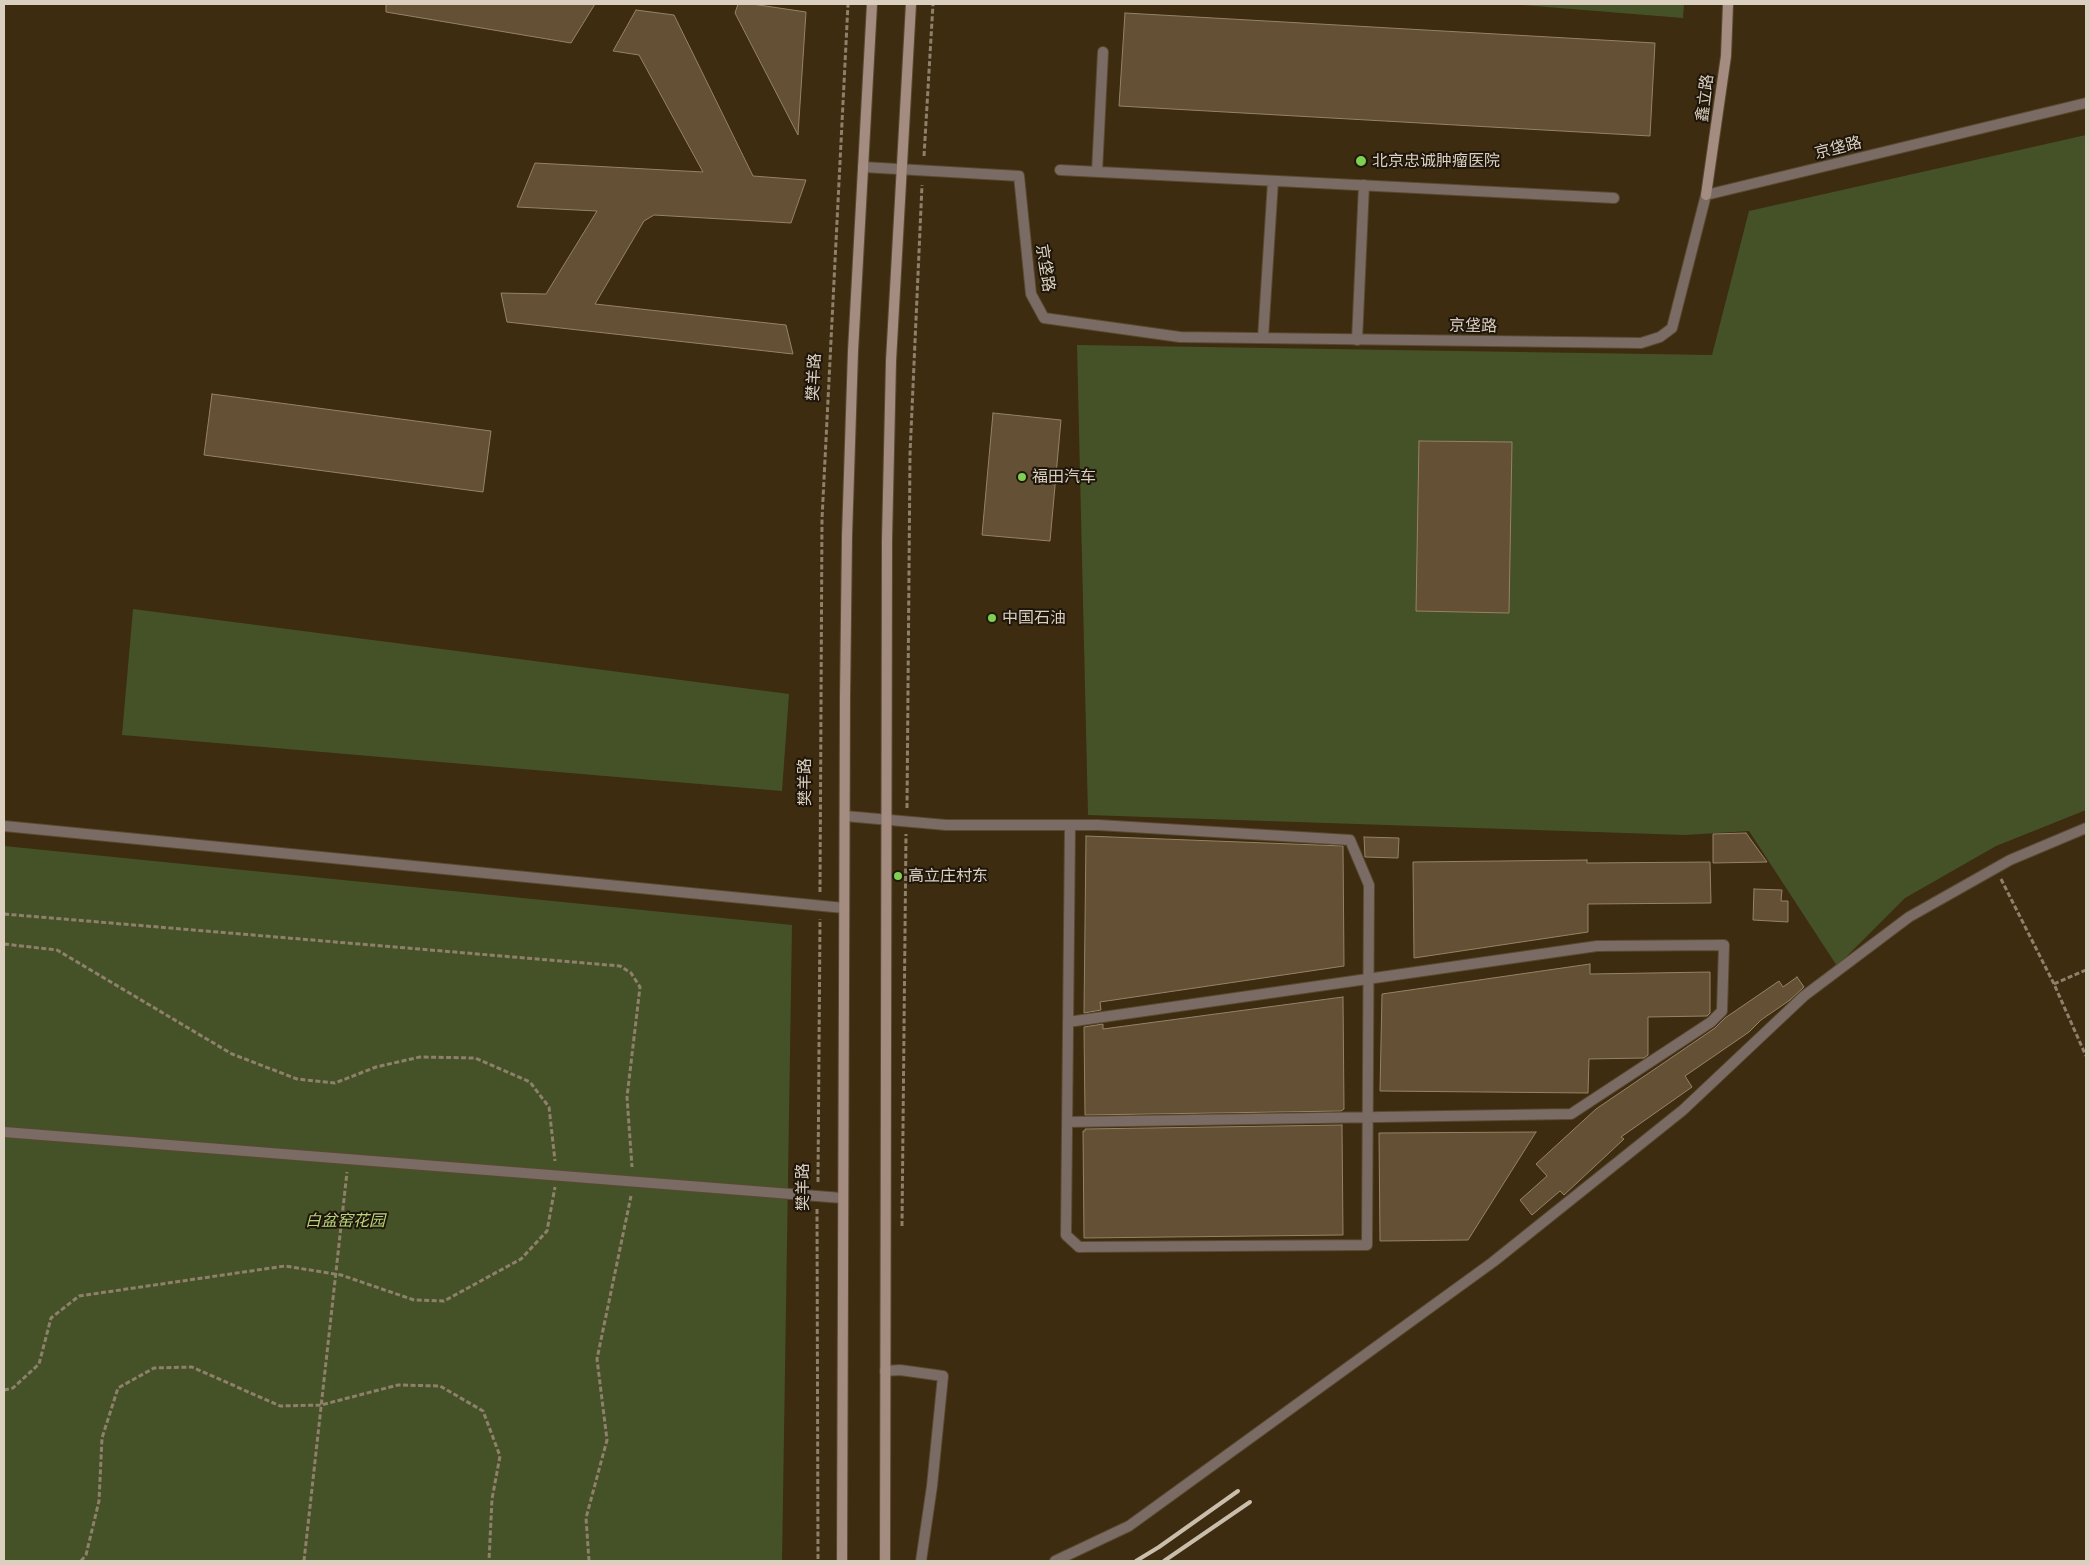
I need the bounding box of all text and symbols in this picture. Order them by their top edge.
street label: 鑫立路 [1693,73,1717,123]
street label: 京垡路 [1812,133,1864,163]
place label: 北京忠诚肿瘤医院 [1372,151,1500,171]
marker: 北京忠诚肿瘤医院 [1354,154,1368,168]
street label: 京垡路 [1032,243,1058,293]
street label: 京垡路 [1449,316,1497,336]
street label: 樊羊路 [803,353,825,401]
place label: 福田汽车 [1032,467,1096,487]
marker: 福田汽车 [1016,471,1028,483]
place label: 中国石油 [1002,608,1066,628]
marker: 中国石油 [986,612,998,624]
street label: 樊羊路 [795,758,815,806]
place label: 高立庄村东 [908,866,988,886]
marker: 高立庄村东 [892,870,904,882]
street label: 樊羊路 [793,1163,813,1211]
park label: 白盆窑花园 [305,1211,385,1231]

